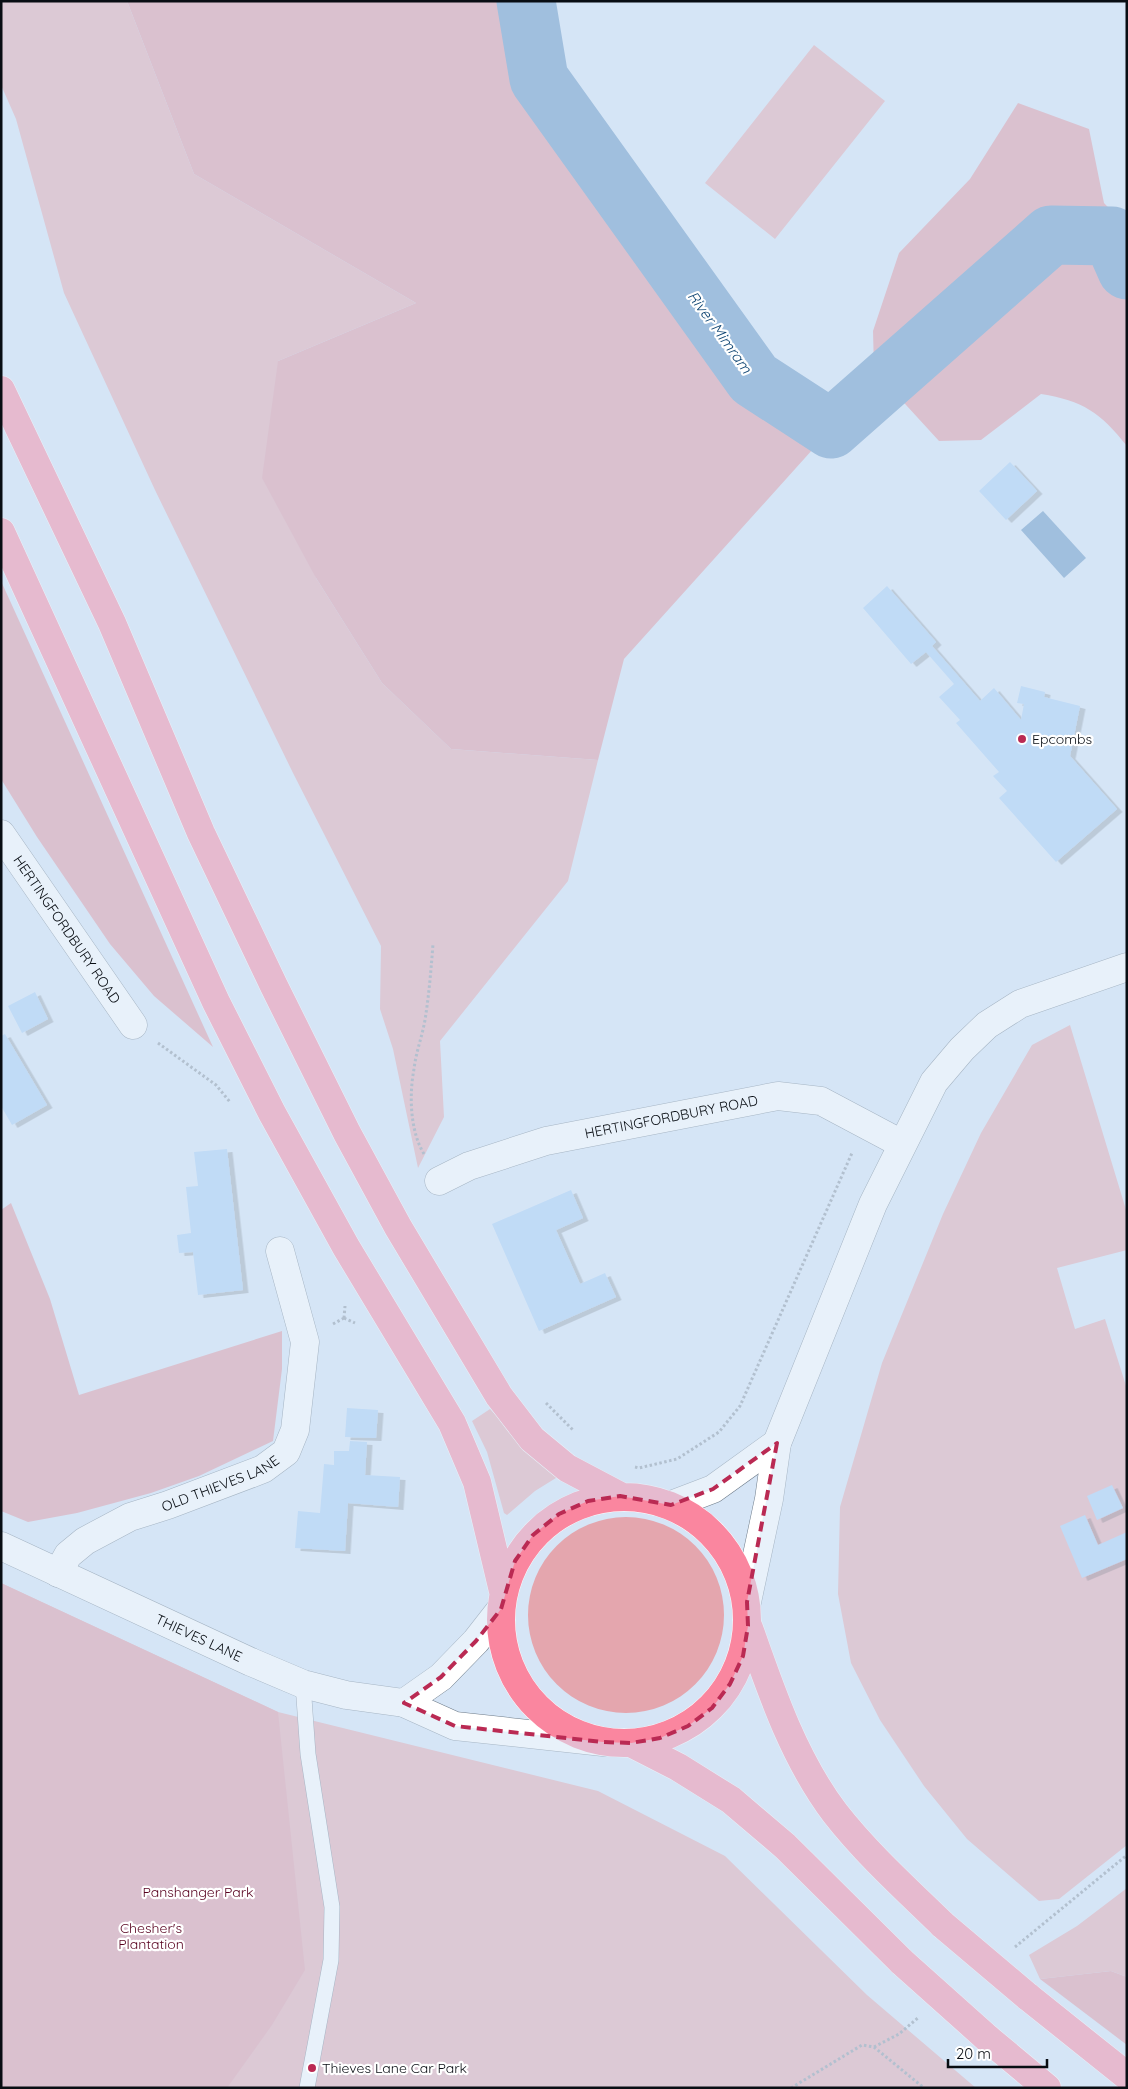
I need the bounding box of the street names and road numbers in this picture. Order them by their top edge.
street label: HERTINGFORDBURY ROAD [9,852,124,1007]
street label: HERTINGFORDBURY ROAD [583,1091,759,1142]
street label: OLD THIEVES LANE [159,1451,283,1515]
street label: THIEVES LANE [152,1610,245,1666]

